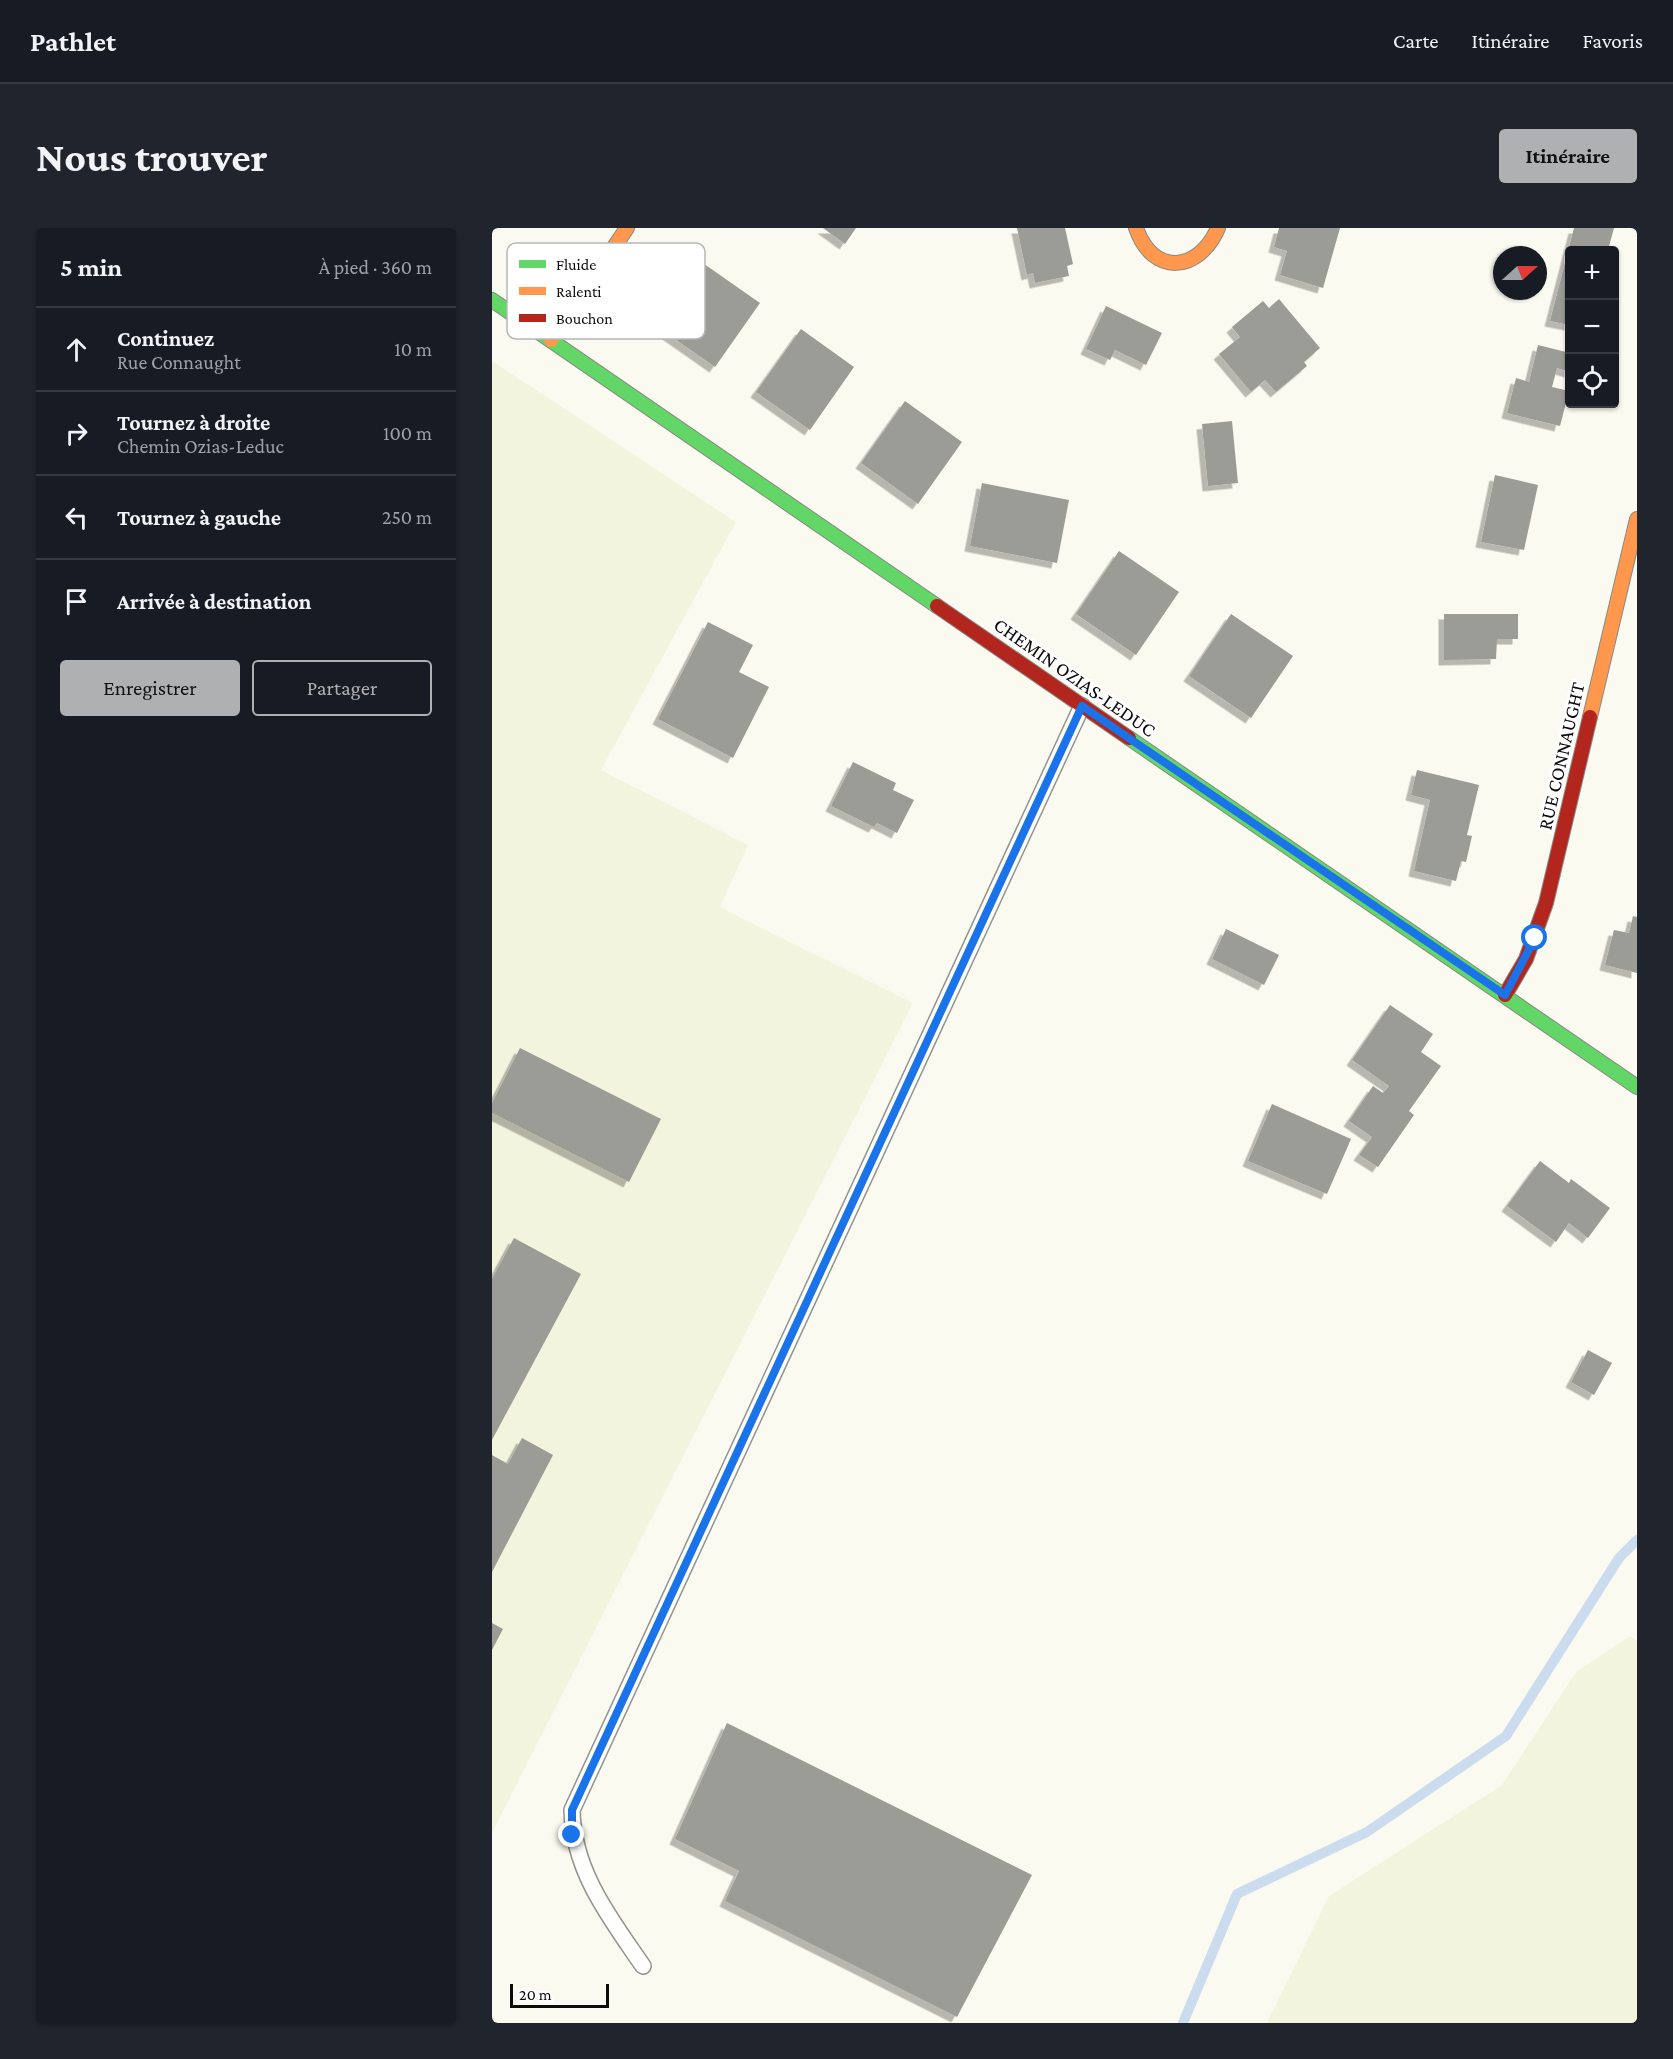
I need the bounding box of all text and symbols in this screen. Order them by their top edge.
text: Pathlet [30,26,116,57]
text: Carte [1393,29,1439,53]
text: Itinéraire [1472,29,1549,53]
text: Favoris [1582,29,1643,53]
button: Itinéraire [1499,129,1637,183]
text: Nous trouver [36,133,268,180]
legend [507,243,705,339]
north arrow [1493,246,1547,300]
map controls [1565,246,1619,408]
button: + [1565,246,1619,300]
text: 5 min [60,253,122,282]
text: À pied · 360 m [319,256,432,278]
text: Fluide [556,256,596,273]
text: Ralenti [556,283,601,300]
button: − [1565,300,1619,354]
text: Bouchon [556,310,613,327]
text: Continuez [117,326,214,351]
icon: ahead [60,333,93,366]
text: 10 m [394,338,432,360]
text: Rue Connaught [117,351,241,373]
button: locate [1565,354,1619,408]
text: Tournez à droite [117,410,270,435]
icon: right [60,417,93,450]
text: 100 m [383,422,432,444]
text: Chemin Ozias-Leduc [117,435,284,457]
icon: left [60,501,93,534]
text: Tournez à gauche [117,505,281,530]
text: 250 m [382,506,432,528]
icon: arrive [60,585,93,618]
text: Arrivée à destination [117,589,311,614]
street label: CHEMIN OZIAS-LEDUC [990,613,1160,741]
button: Enregistrer [60,660,240,716]
button: Partager [252,660,432,716]
street label: RUE CONNAUGHT [1533,680,1589,832]
route start [1521,924,1547,950]
route end [558,1821,584,1847]
scale bar [510,1981,609,2008]
text: 20 m [519,1986,552,2003]

